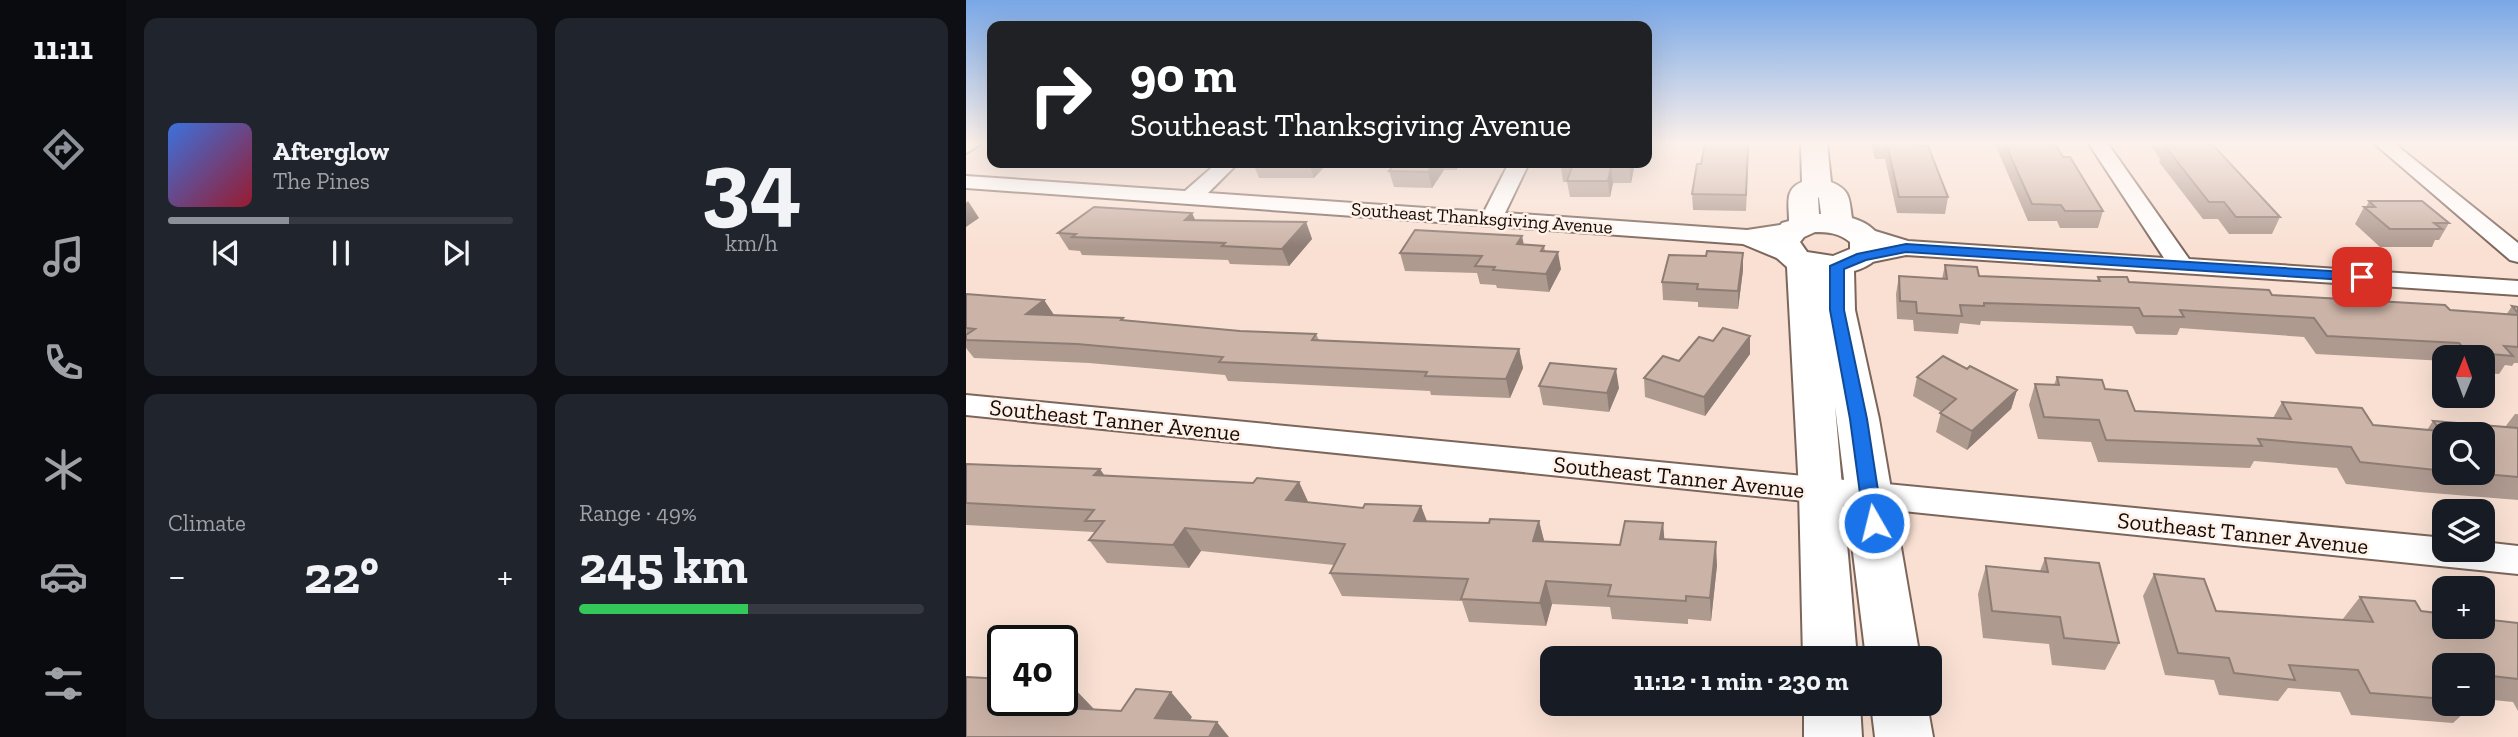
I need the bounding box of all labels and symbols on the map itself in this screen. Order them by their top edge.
street label: Southeast Thanksgiving Avenue [1350,197,1614,239]
pin [2332,247,2392,307]
north arrow [2432,345,2496,408]
street label: Southeast Tanner Avenue [988,393,1242,447]
street label: Southeast Tanner Avenue [1552,450,1806,504]
position arrow [1837,486,1911,560]
street label: Southeast Tanner Avenue [2116,506,2370,560]
speed limit sign: 40 [987,625,1078,716]

